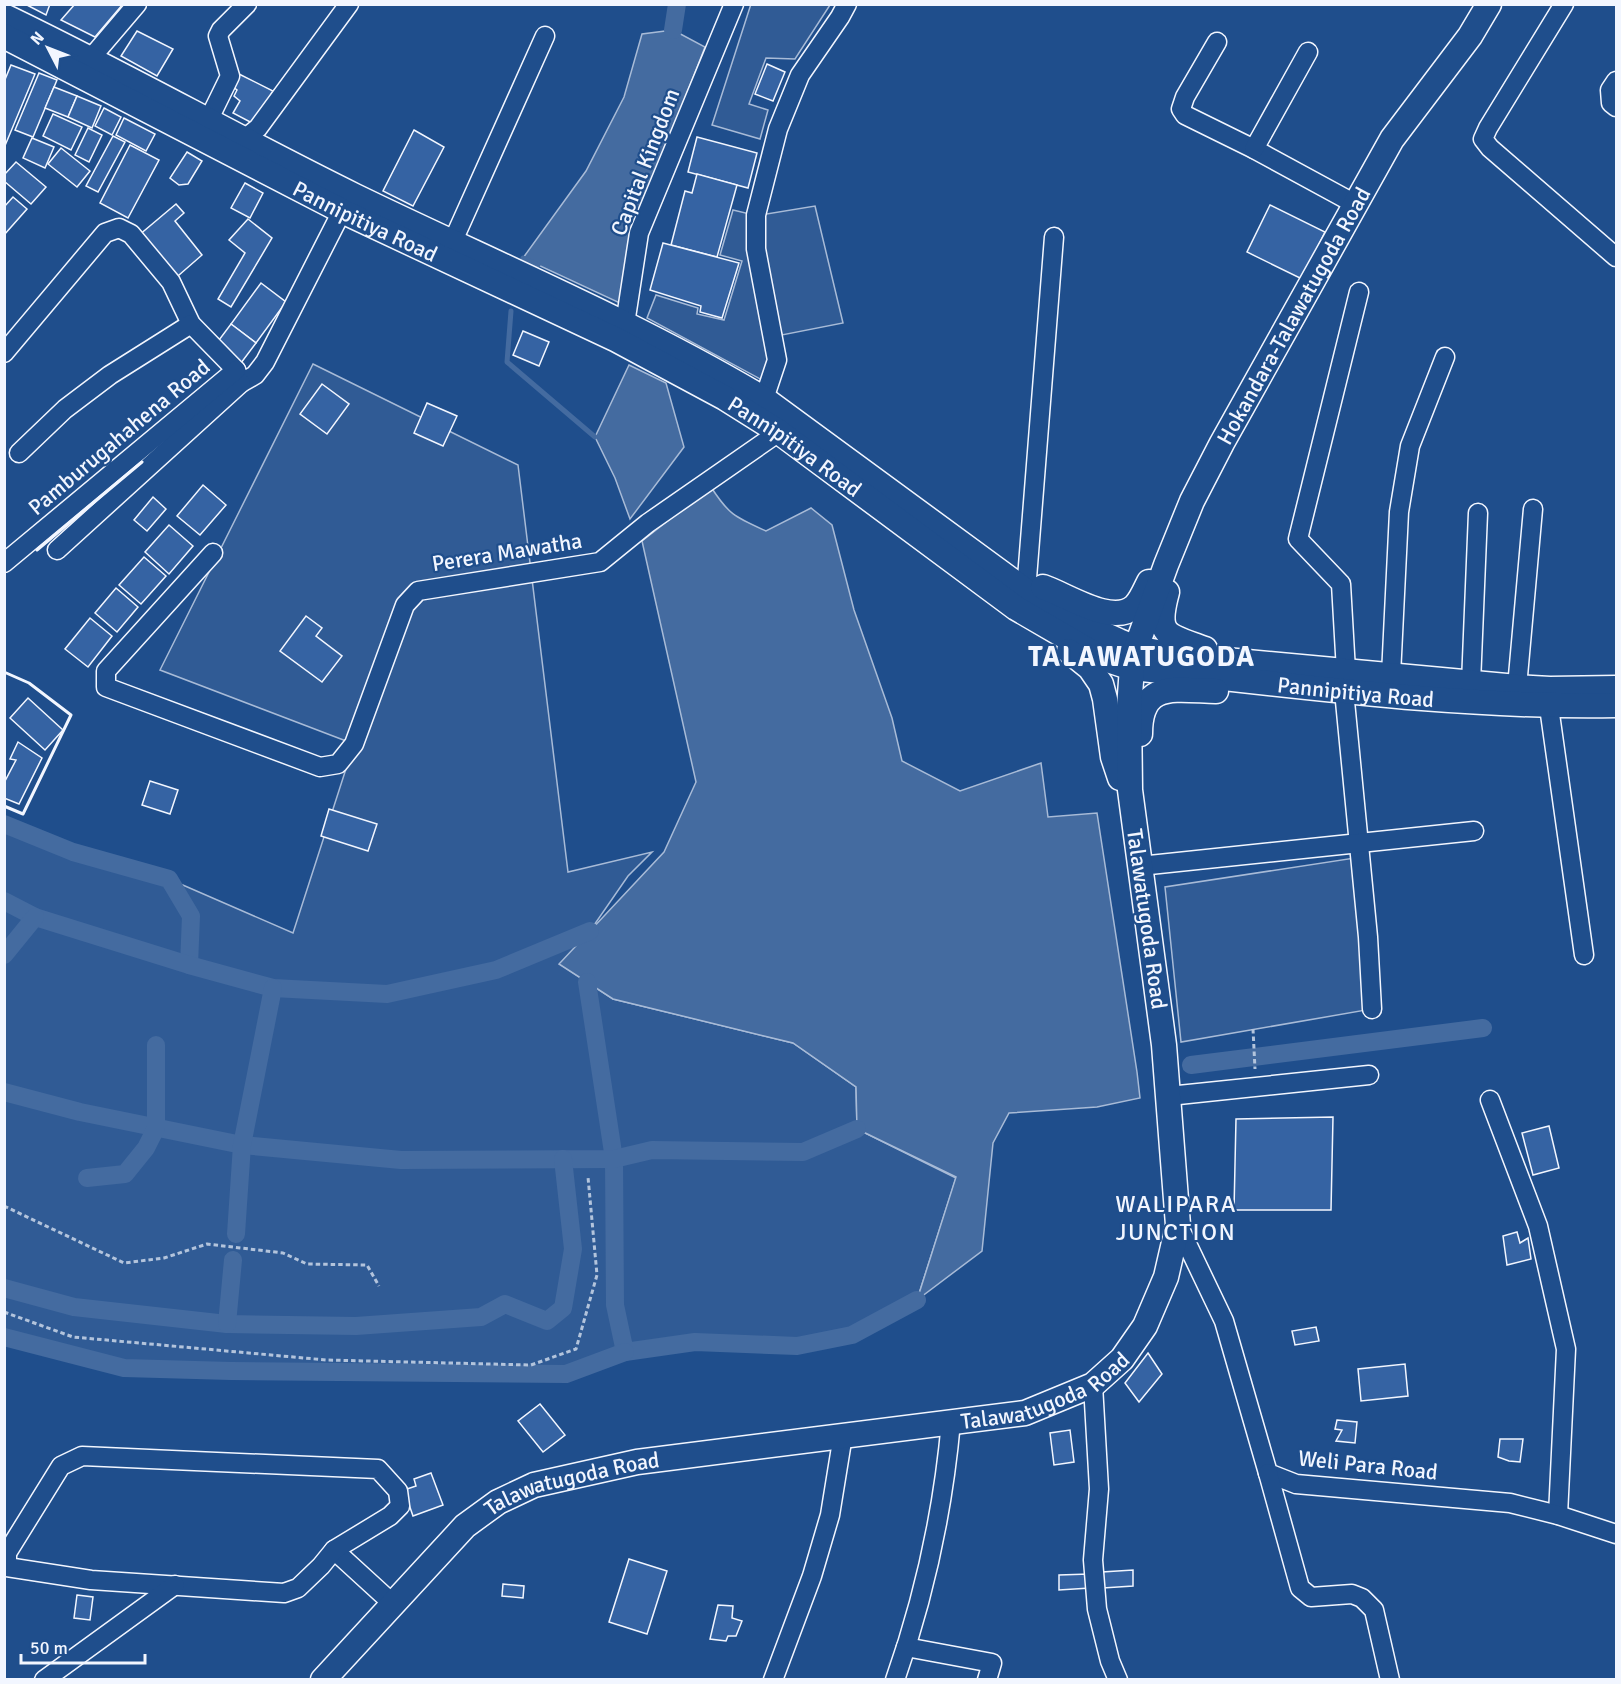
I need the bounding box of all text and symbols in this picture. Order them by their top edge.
north arrow [18,18,78,78]
text: N [26,28,49,49]
street label: Capital Kingdom [605,85,685,239]
street label: Pannipitiya Road [288,174,442,267]
street label: Hokandara-Talawatugoda Road [1210,182,1376,449]
street label: Pamburugahahena Road [23,353,215,521]
street label: Pannipitiya Road [723,390,867,502]
street label: Perera Mawatha [430,527,584,577]
district label: TALAWATUGODA [1028,640,1256,674]
street label: Pannipitiya Road [1276,671,1435,713]
street label: Talawatugoda Road [1121,827,1173,1011]
district label: WALIPARA JUNCTION [1115,1189,1237,1247]
street label: Talawatugoda Road [959,1346,1135,1435]
street label: Weli Para Road [1297,1444,1439,1486]
street label: Talawatugoda Road [479,1446,661,1521]
scale bar [21,1627,146,1665]
text: 50 m [30,1637,68,1659]

